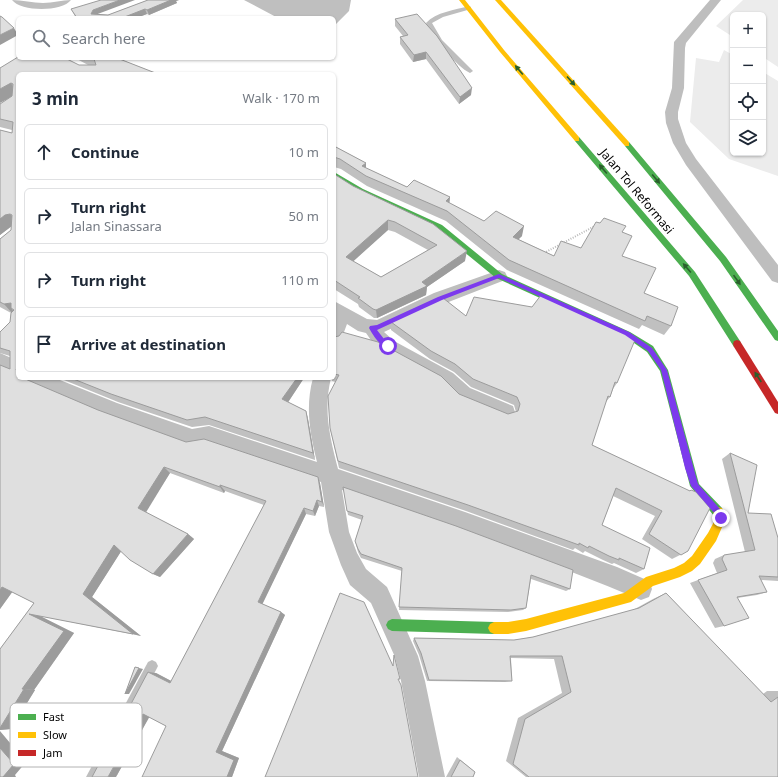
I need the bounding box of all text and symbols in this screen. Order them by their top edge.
map controls [730,12,766,156]
button: + [730,12,766,48]
search box [16,16,336,60]
icon: search [30,27,52,49]
text: Search here [62,28,145,48]
button: − [730,48,766,84]
one-way arrow [514,65,523,75]
one-way arrow [566,76,575,86]
button: locate [730,84,766,120]
text: 3 min [32,87,79,110]
text: Walk · 170 m [242,89,320,107]
button: layers [730,120,766,156]
icon: ahead [33,141,55,163]
text: Continue [71,142,139,162]
text: 10 m [289,143,319,161]
street label: Jalan Tol Reformasi [595,144,678,237]
one-way arrow [598,164,607,175]
one-way arrow [651,174,660,185]
text: Turn right [71,197,146,217]
icon: right [33,205,55,227]
text: 50 m [289,207,319,225]
text: Jalan Sinassara [71,217,162,235]
one-way arrow [683,263,692,273]
icon: right [33,269,55,291]
text: Turn right [71,270,146,290]
text: 110 m [281,271,319,289]
one-way arrow [733,275,741,285]
icon: arrive [33,333,55,355]
text: Arrive at destination [71,334,226,354]
route start [379,337,397,355]
one-way arrow [755,371,762,383]
route end [712,509,730,527]
legend [10,703,142,767]
text: Fast [43,709,64,724]
text: Slow [43,727,67,742]
text: Jam [42,745,62,760]

